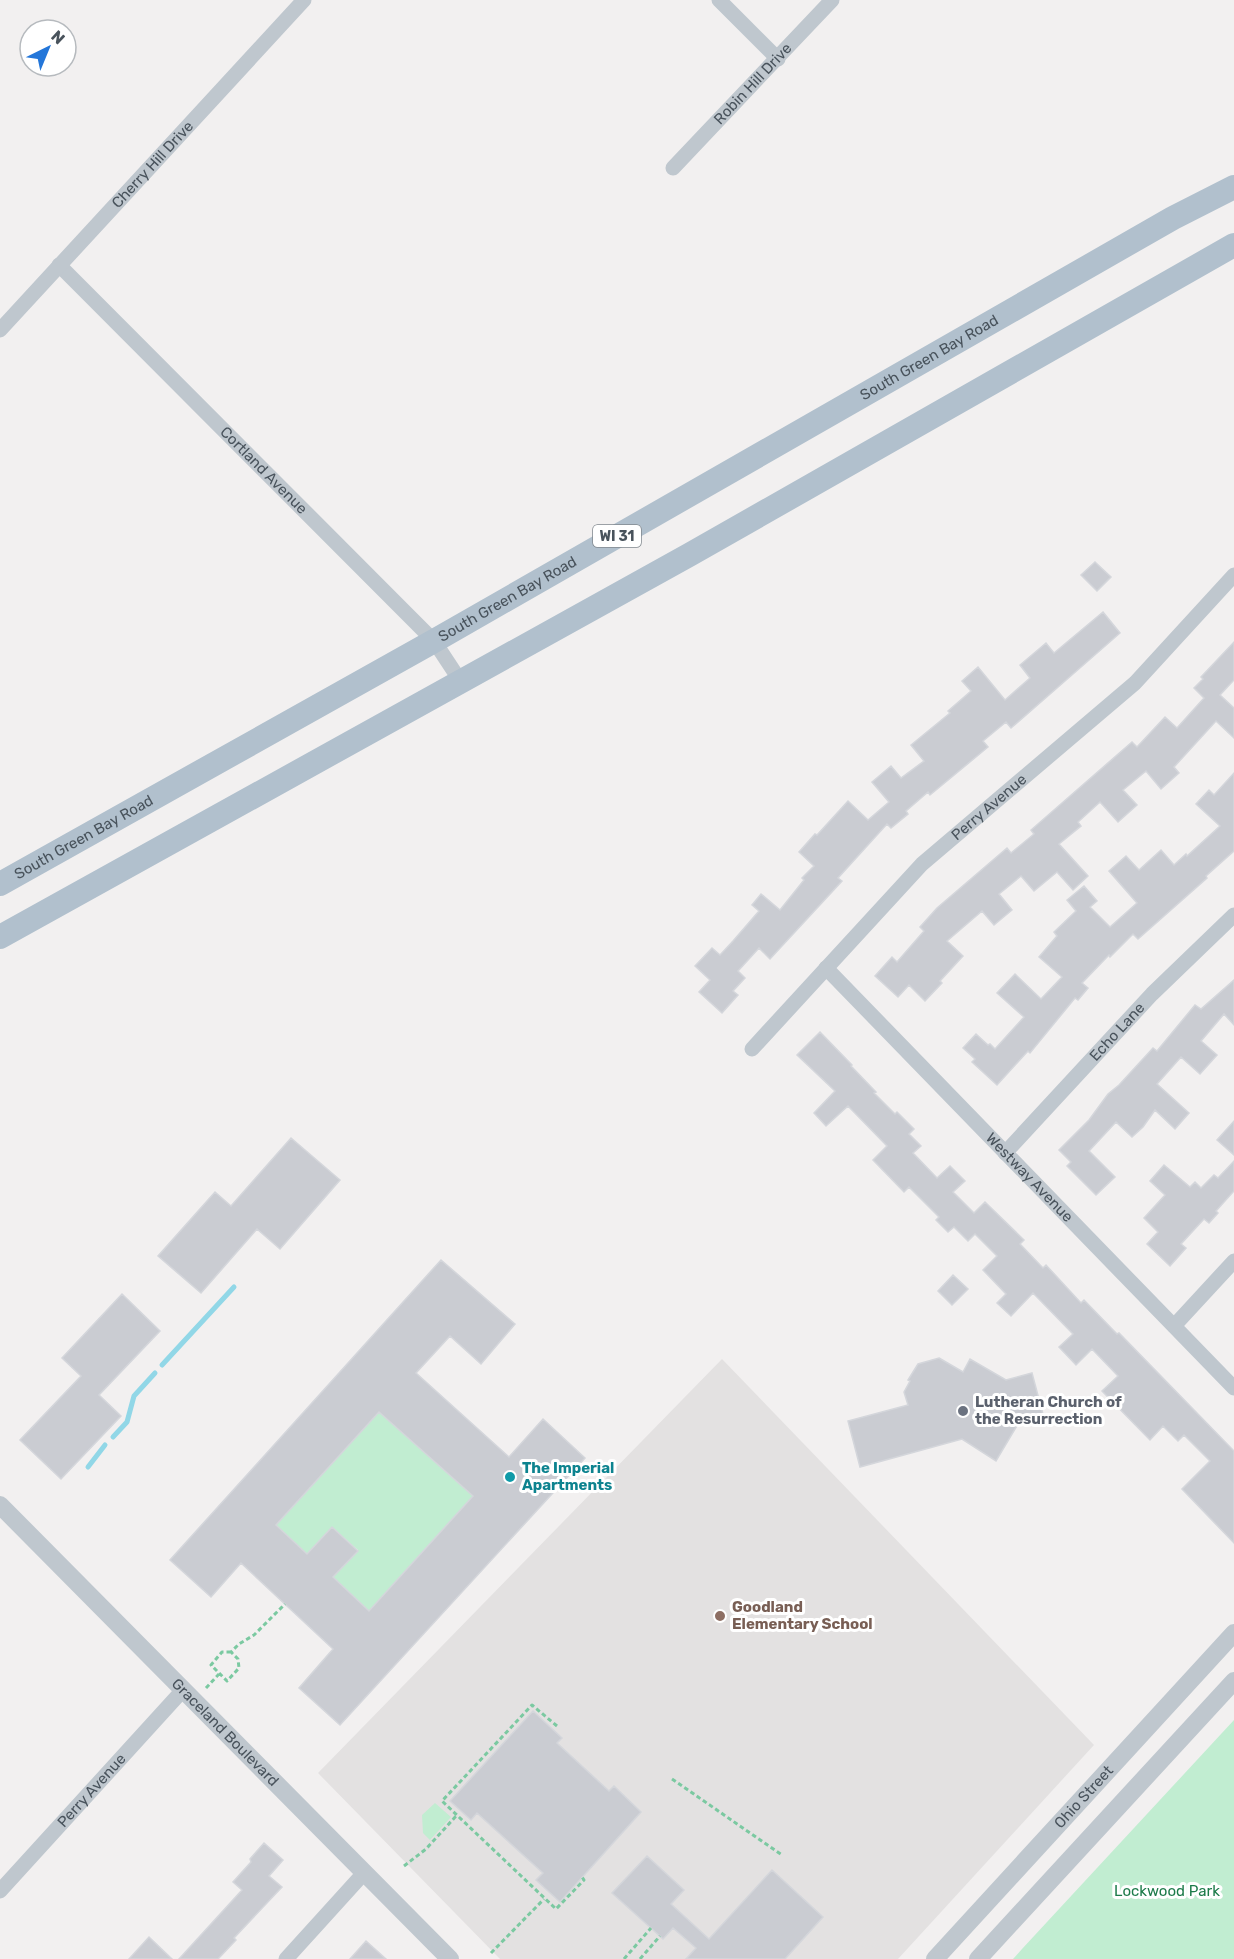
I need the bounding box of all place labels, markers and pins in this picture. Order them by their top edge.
place label: Lutheran Church of the Resurrection [975,1393,1122,1428]
marker: Lutheran Church of the Resurrection [956,1404,970,1418]
place label: The Imperial Apartments [522,1459,614,1494]
marker: The Imperial Apartments [503,1470,517,1484]
place label: Goodland Elementary School [732,1598,873,1633]
marker: Goodland Elementary School [713,1609,727,1623]

